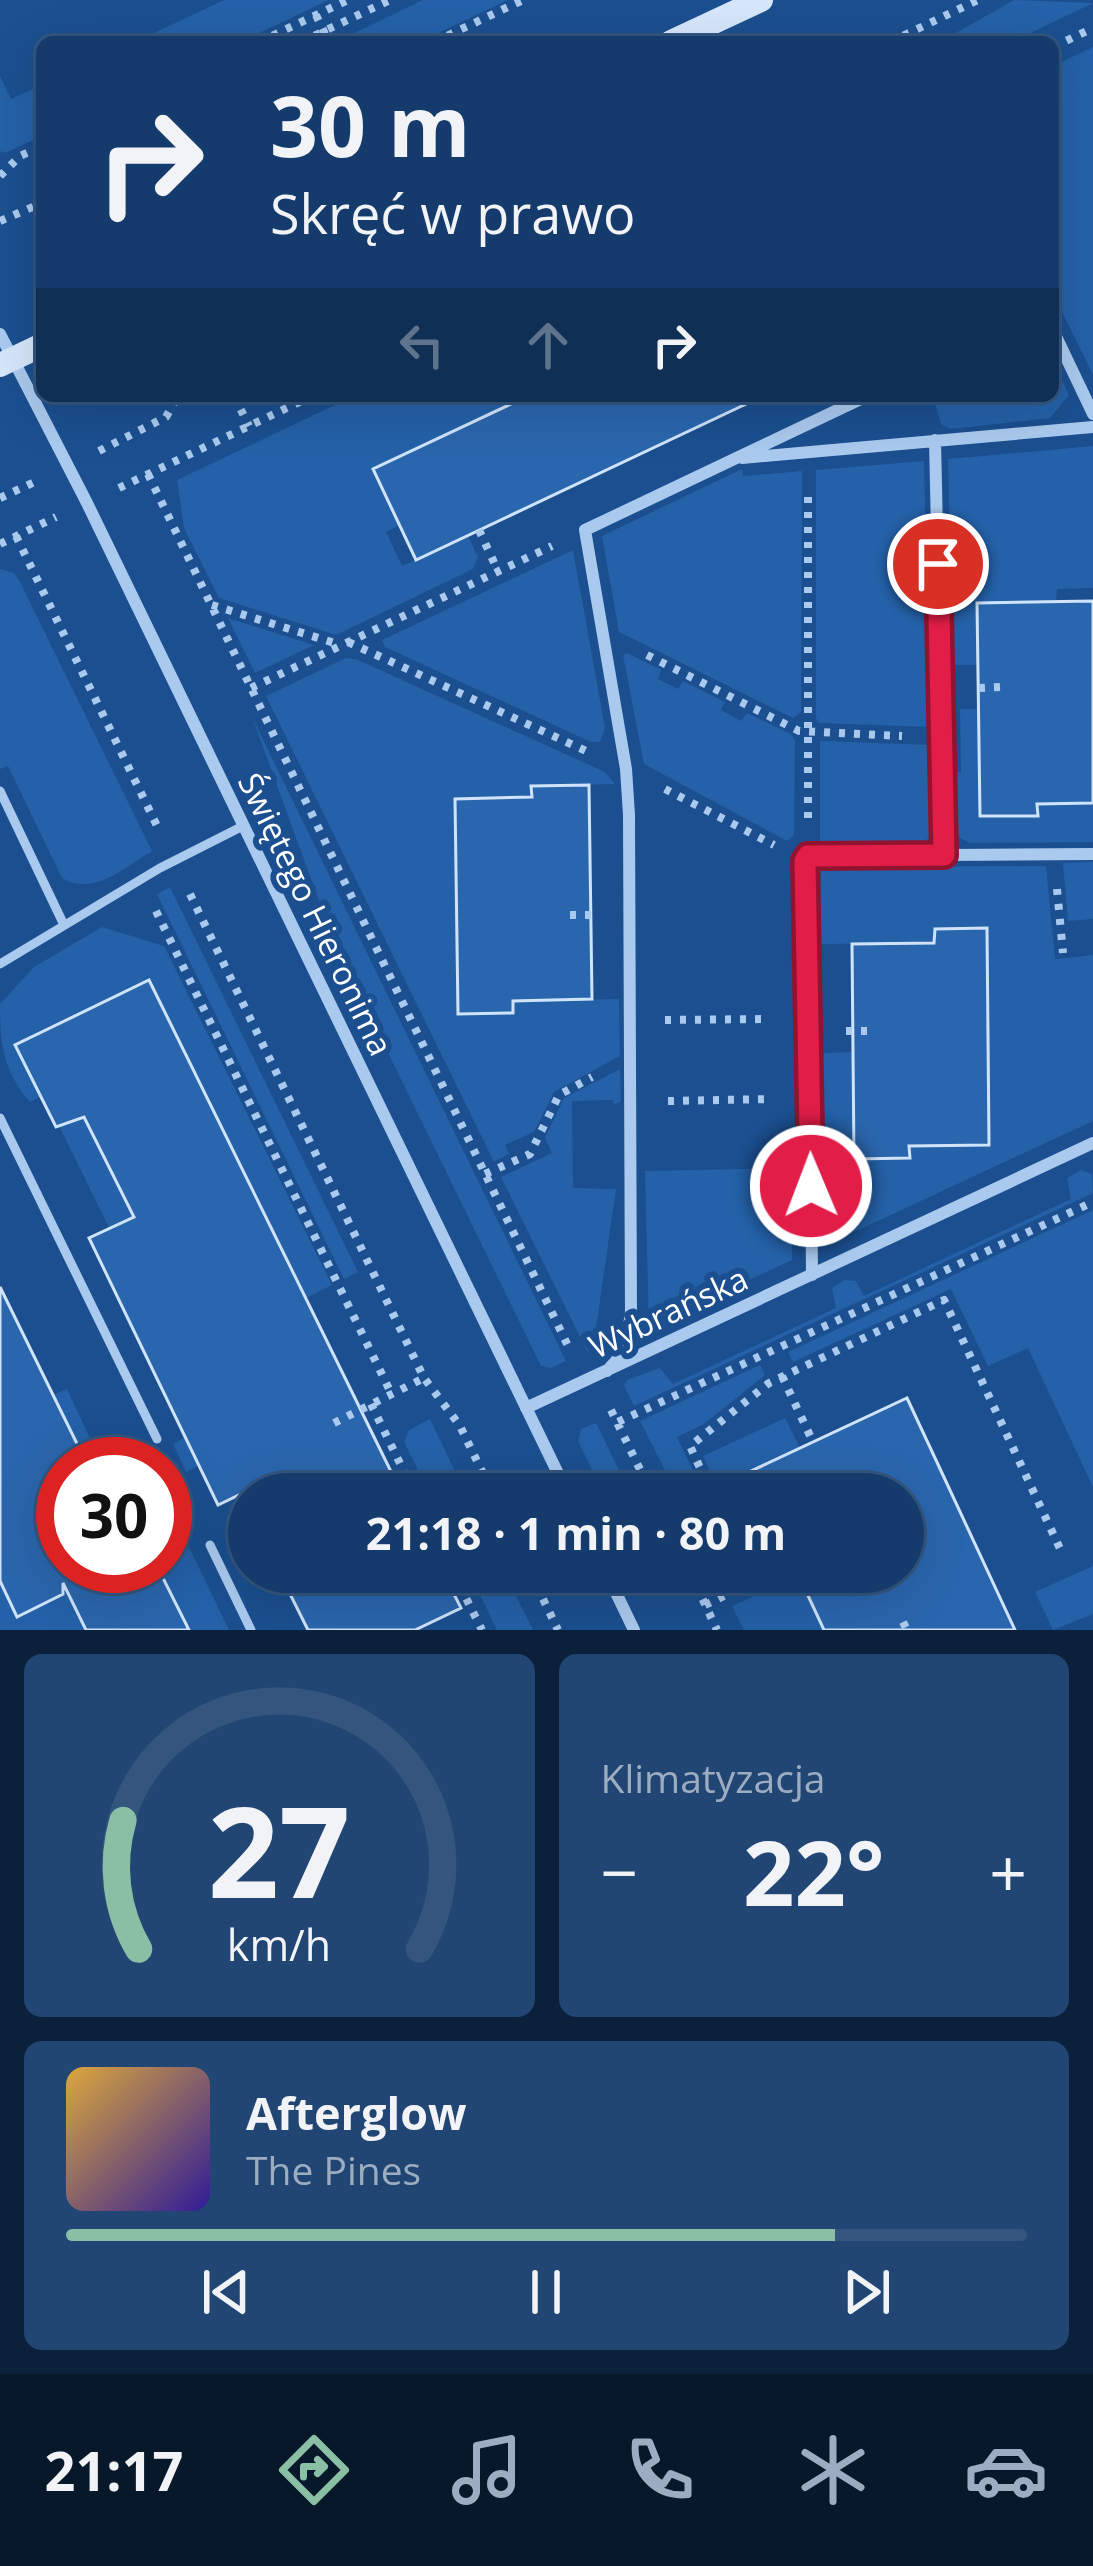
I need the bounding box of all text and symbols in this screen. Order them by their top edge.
text: 30 m [270,67,470,182]
icon: right [72,84,228,240]
text: Skręć w prawo [270,176,636,250]
icon: left [389,312,455,378]
icon: ahead [515,312,581,378]
icon: right [641,312,707,378]
pin [887,513,989,615]
icon: arrive [905,531,971,597]
street label: Świętego Hieronima [228,765,404,1063]
position arrow [748,1123,874,1249]
street label: Wybrańska [581,1256,755,1368]
speed limit sign: 30 [36,1437,192,1593]
text: 21:18 · 1 min · 80 m [366,1502,786,1563]
text: Klimatyzacja [601,1751,825,1804]
text: 27 [208,1765,351,1935]
text: 22° [743,1810,884,1932]
text: − [601,1826,638,1916]
text: + [989,1826,1027,1916]
text: km/h [227,1914,331,1973]
text: Afterglow [246,2082,467,2143]
text: The Pines [246,2143,421,2196]
icon: previous [193,2259,259,2325]
icon: pause [513,2259,579,2325]
icon: next [834,2259,900,2325]
icon: directions [272,2428,356,2512]
icon: music [445,2428,529,2512]
icon: phone [618,2428,702,2512]
icon: climate [791,2428,875,2512]
icon: car [964,2428,1048,2512]
text: 21:17 [45,2433,183,2507]

